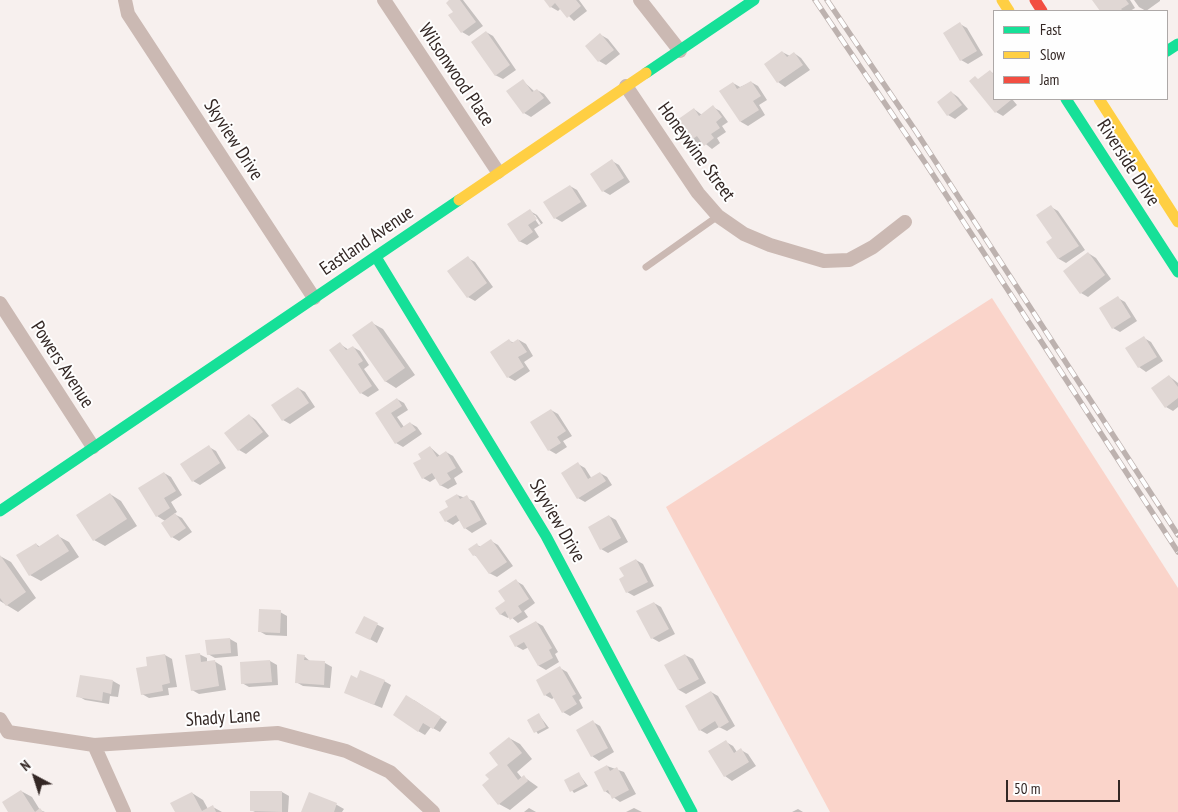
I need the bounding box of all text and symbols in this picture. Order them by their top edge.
legend [993,10,1168,100]
street label: Wilsonwood Place [413,19,499,131]
text: Fast [1040,20,1061,39]
text: Slow [1040,45,1065,64]
text: Jam [1040,70,1059,89]
street label: Skyview Drive [198,95,268,185]
street label: Honeywine Street [653,98,739,206]
street label: Riverside Drive [1092,115,1164,211]
street label: Eastland Avenue [316,201,418,281]
street label: Powers Avenue [26,317,98,413]
street label: Skyview Drive [524,476,590,566]
street label: Shady Lane [185,704,261,732]
north arrow [10,752,60,802]
text: N [17,756,34,775]
scale bar [1008,770,1122,802]
text: 50 m [1014,779,1040,798]

